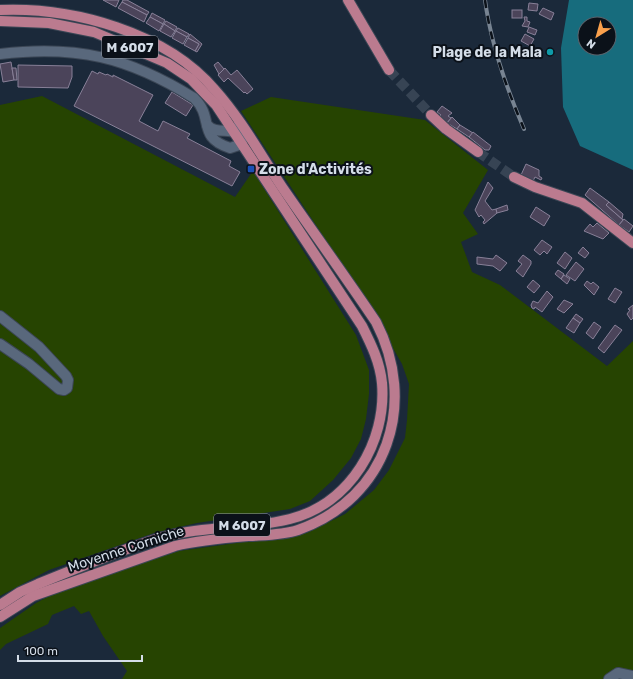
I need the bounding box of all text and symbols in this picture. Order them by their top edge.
north arrow [577,16,617,56]
road number: M 6007 [102,36,158,58]
text: N [584,36,598,51]
place label: Plage de la Mala [433,44,542,61]
marker: Plage de la Mala [545,47,555,57]
place label: Zone d'Activités [259,161,372,178]
marker: Zone d'Activités [246,164,256,174]
road number: M 6007 [214,514,270,536]
street label: Moyenne Corniche [66,522,186,576]
scale bar [18,637,142,663]
text: 100 m [24,644,58,658]

